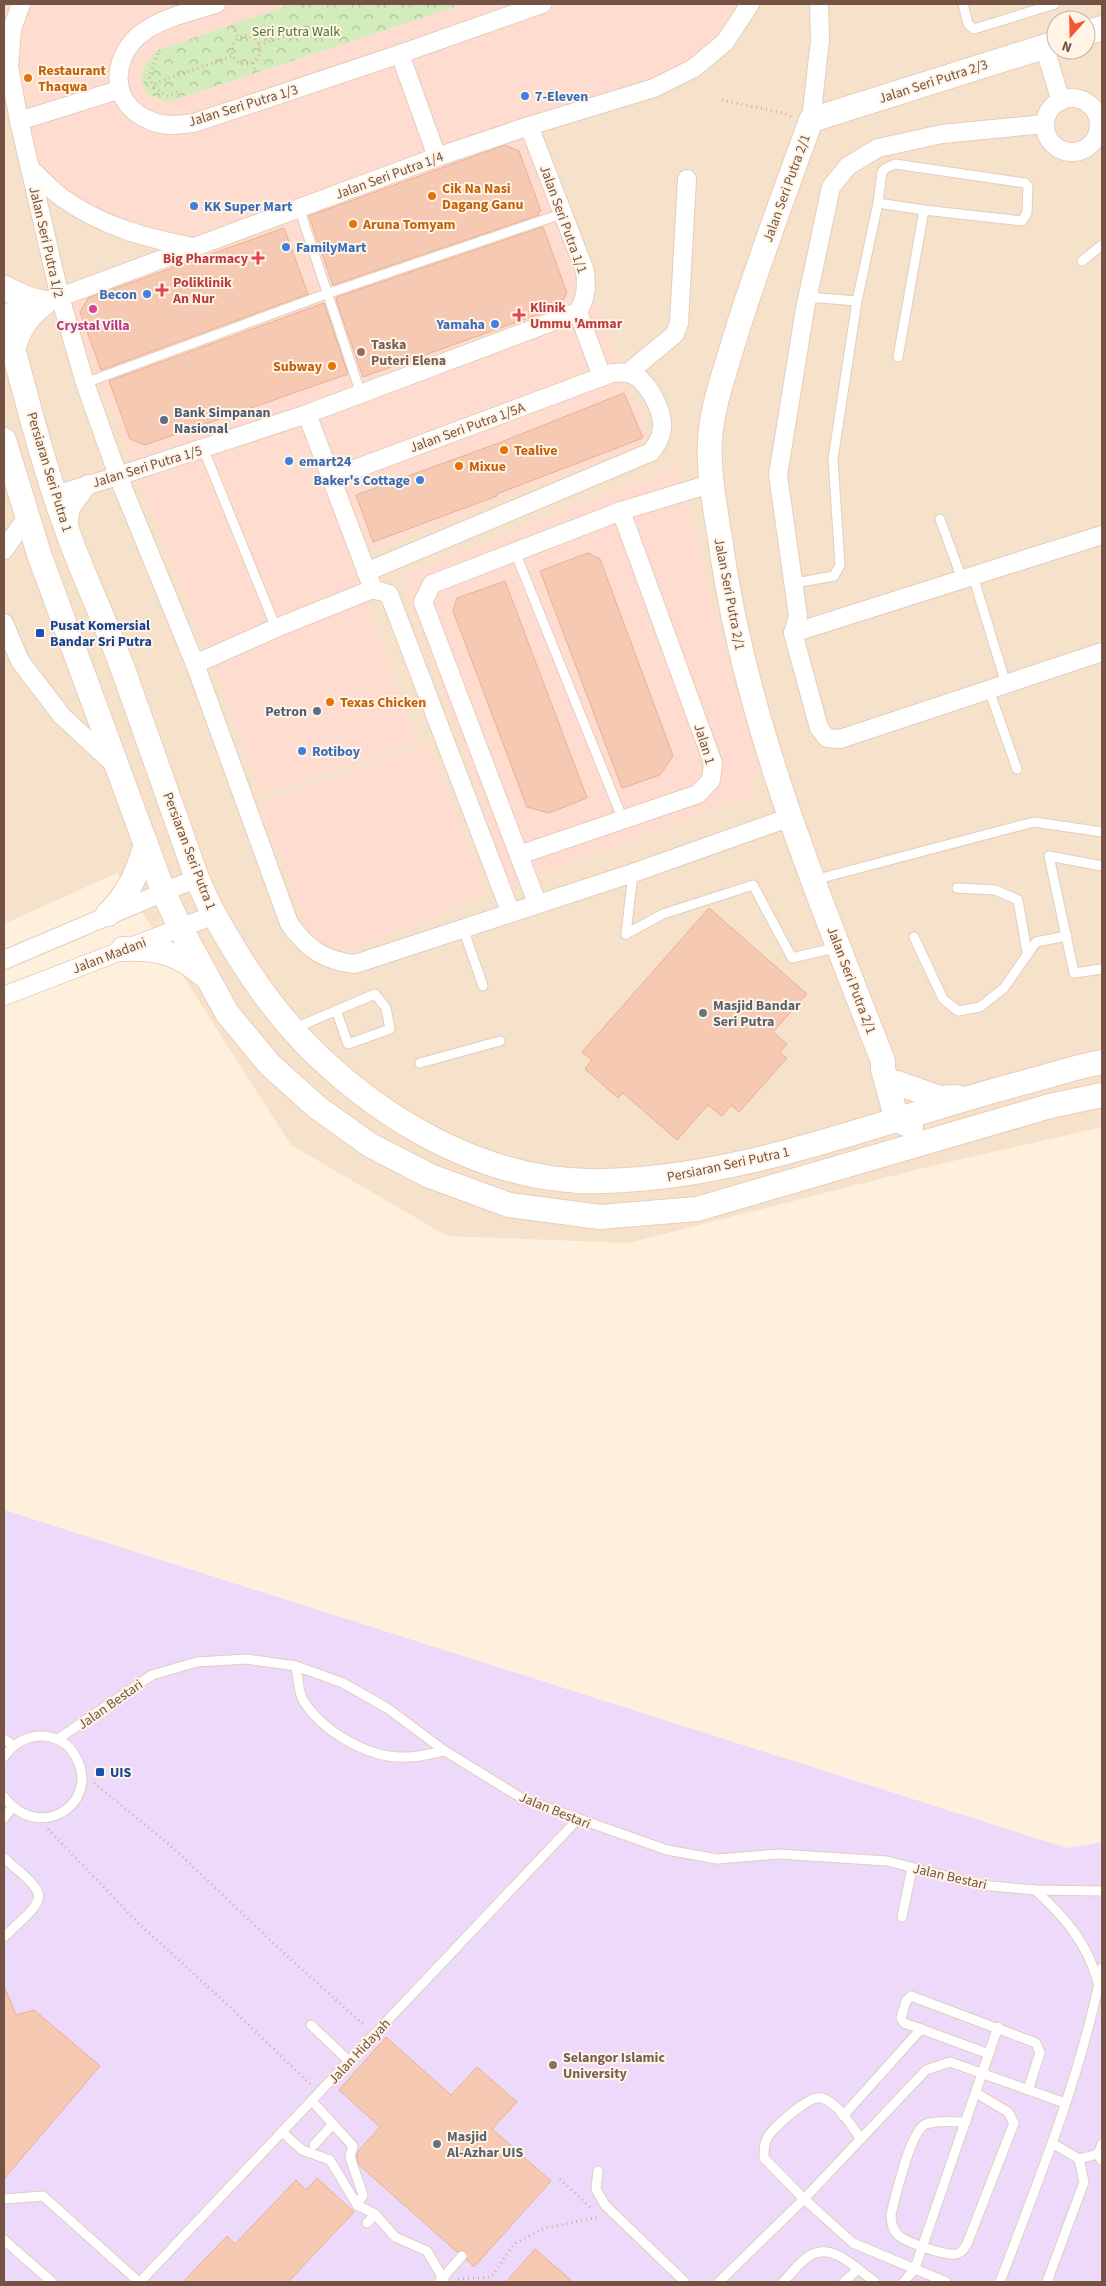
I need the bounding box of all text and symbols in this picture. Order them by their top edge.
north arrow [1046,10,1096,60]
park label: Seri Putra Walk [252,22,340,42]
text: N [1059,35,1075,57]
street label: Jalan Seri Putra 2/3 [876,55,991,109]
place label: Restaurant Thaqwa [38,61,107,97]
marker: Restaurant Thaqwa [22,72,34,84]
street label: Jalan Seri Putra 1/3 [186,80,301,132]
place label: 7-Eleven [535,87,588,107]
marker: 7-Eleven [519,90,531,102]
street label: Jalan Seri Putra 2/1 [758,131,816,245]
street label: Jalan Seri Putra 1/4 [332,147,446,205]
street label: Jalan Seri Putra 1/1 [534,162,592,276]
place label: Cik Na Nasi Dagang Ganu [442,179,523,215]
street label: Jalan Seri Putra 1/2 [23,185,69,300]
marker: Cik Na Nasi Dagang Ganu [426,190,438,202]
place label: KK Super Mart [204,197,293,217]
marker: KK Super Mart [188,200,200,212]
place label: Aruna Tomyam [362,215,456,235]
marker: Aruna Tomyam [347,218,359,230]
place label: FamilyMart [296,238,367,258]
marker: FamilyMart [280,241,292,253]
place label: Big Pharmacy [163,249,249,269]
marker: Big Pharmacy [252,252,264,264]
place label: Poliklinik An Nur [172,273,232,309]
marker: Poliklinik An Nur [155,283,169,297]
place label: Becon [99,285,137,305]
marker: Becon [141,288,153,300]
place label: Klinik Ummu 'Ammar [530,298,623,334]
marker: Crystal Villa [87,303,99,315]
marker: Klinik Ummu 'Ammar [512,308,526,322]
place label: Yamaha [436,315,485,335]
place label: Crystal Villa [56,316,130,336]
marker: Yamaha [489,318,501,330]
place label: Taska Puteri Elena [371,335,446,371]
marker: Taska Puteri Elena [355,346,367,358]
place label: Subway [273,357,323,377]
marker: Subway [326,360,338,372]
street label: Jalan Seri Putra 1/5A [407,398,528,458]
place label: Bank Simpanan Nasional [174,403,271,439]
street label: Persiaran Seri Putra 1 [21,410,77,535]
marker: Bank Simpanan Nasional [158,414,170,426]
street label: Jalan Seri Putra 1/5 [90,441,205,493]
place label: Tealive [514,441,558,461]
marker: Tealive [498,444,510,456]
place label: emart24 [299,452,352,472]
marker: emart24 [283,455,295,467]
place label: Mixue [469,457,506,477]
marker: Mixue [453,460,465,472]
place label: Baker's Cottage [314,471,410,491]
marker: Baker's Cottage [414,474,426,486]
street label: Jalan Seri Putra 2/1 [708,536,750,652]
place label: Pusat Komersial Bandar Sri Putra [50,616,152,652]
marker: Pusat Komersial Bandar Sri Putra [34,627,46,639]
place label: Texas Chicken [340,693,426,713]
marker: Texas Chicken [324,696,336,708]
place label: Petron [265,702,307,722]
marker: Petron [311,705,323,717]
street label: Jalan 1 [688,721,720,767]
place label: Rotiboy [312,742,361,762]
marker: Rotiboy [296,745,308,757]
street label: Persiaran Seri Putra 1 [157,789,221,913]
street label: Jalan Seri Putra 2/1 [821,924,881,1037]
street label: Jalan Madani [69,933,149,979]
place label: Masjid Bandar Seri Putra [713,996,801,1032]
marker: Masjid Bandar Seri Putra [697,1007,709,1019]
street label: Persiaran Seri Putra 1 [665,1142,791,1188]
street label: Jalan Bestari [74,1675,147,1735]
place label: UIS [110,1763,132,1783]
marker: UIS [94,1766,106,1778]
street label: Jalan Bestari [516,1788,593,1834]
street label: Jalan Bestari [911,1859,989,1895]
street label: Jalan Hidayah [324,2014,395,2089]
place label: Selangor Islamic University [563,2048,665,2084]
marker: Selangor Islamic University [547,2059,559,2071]
place label: Masjid Al-Azhar UIS [446,2127,523,2163]
marker: Masjid Al-Azhar UIS [431,2138,443,2150]

